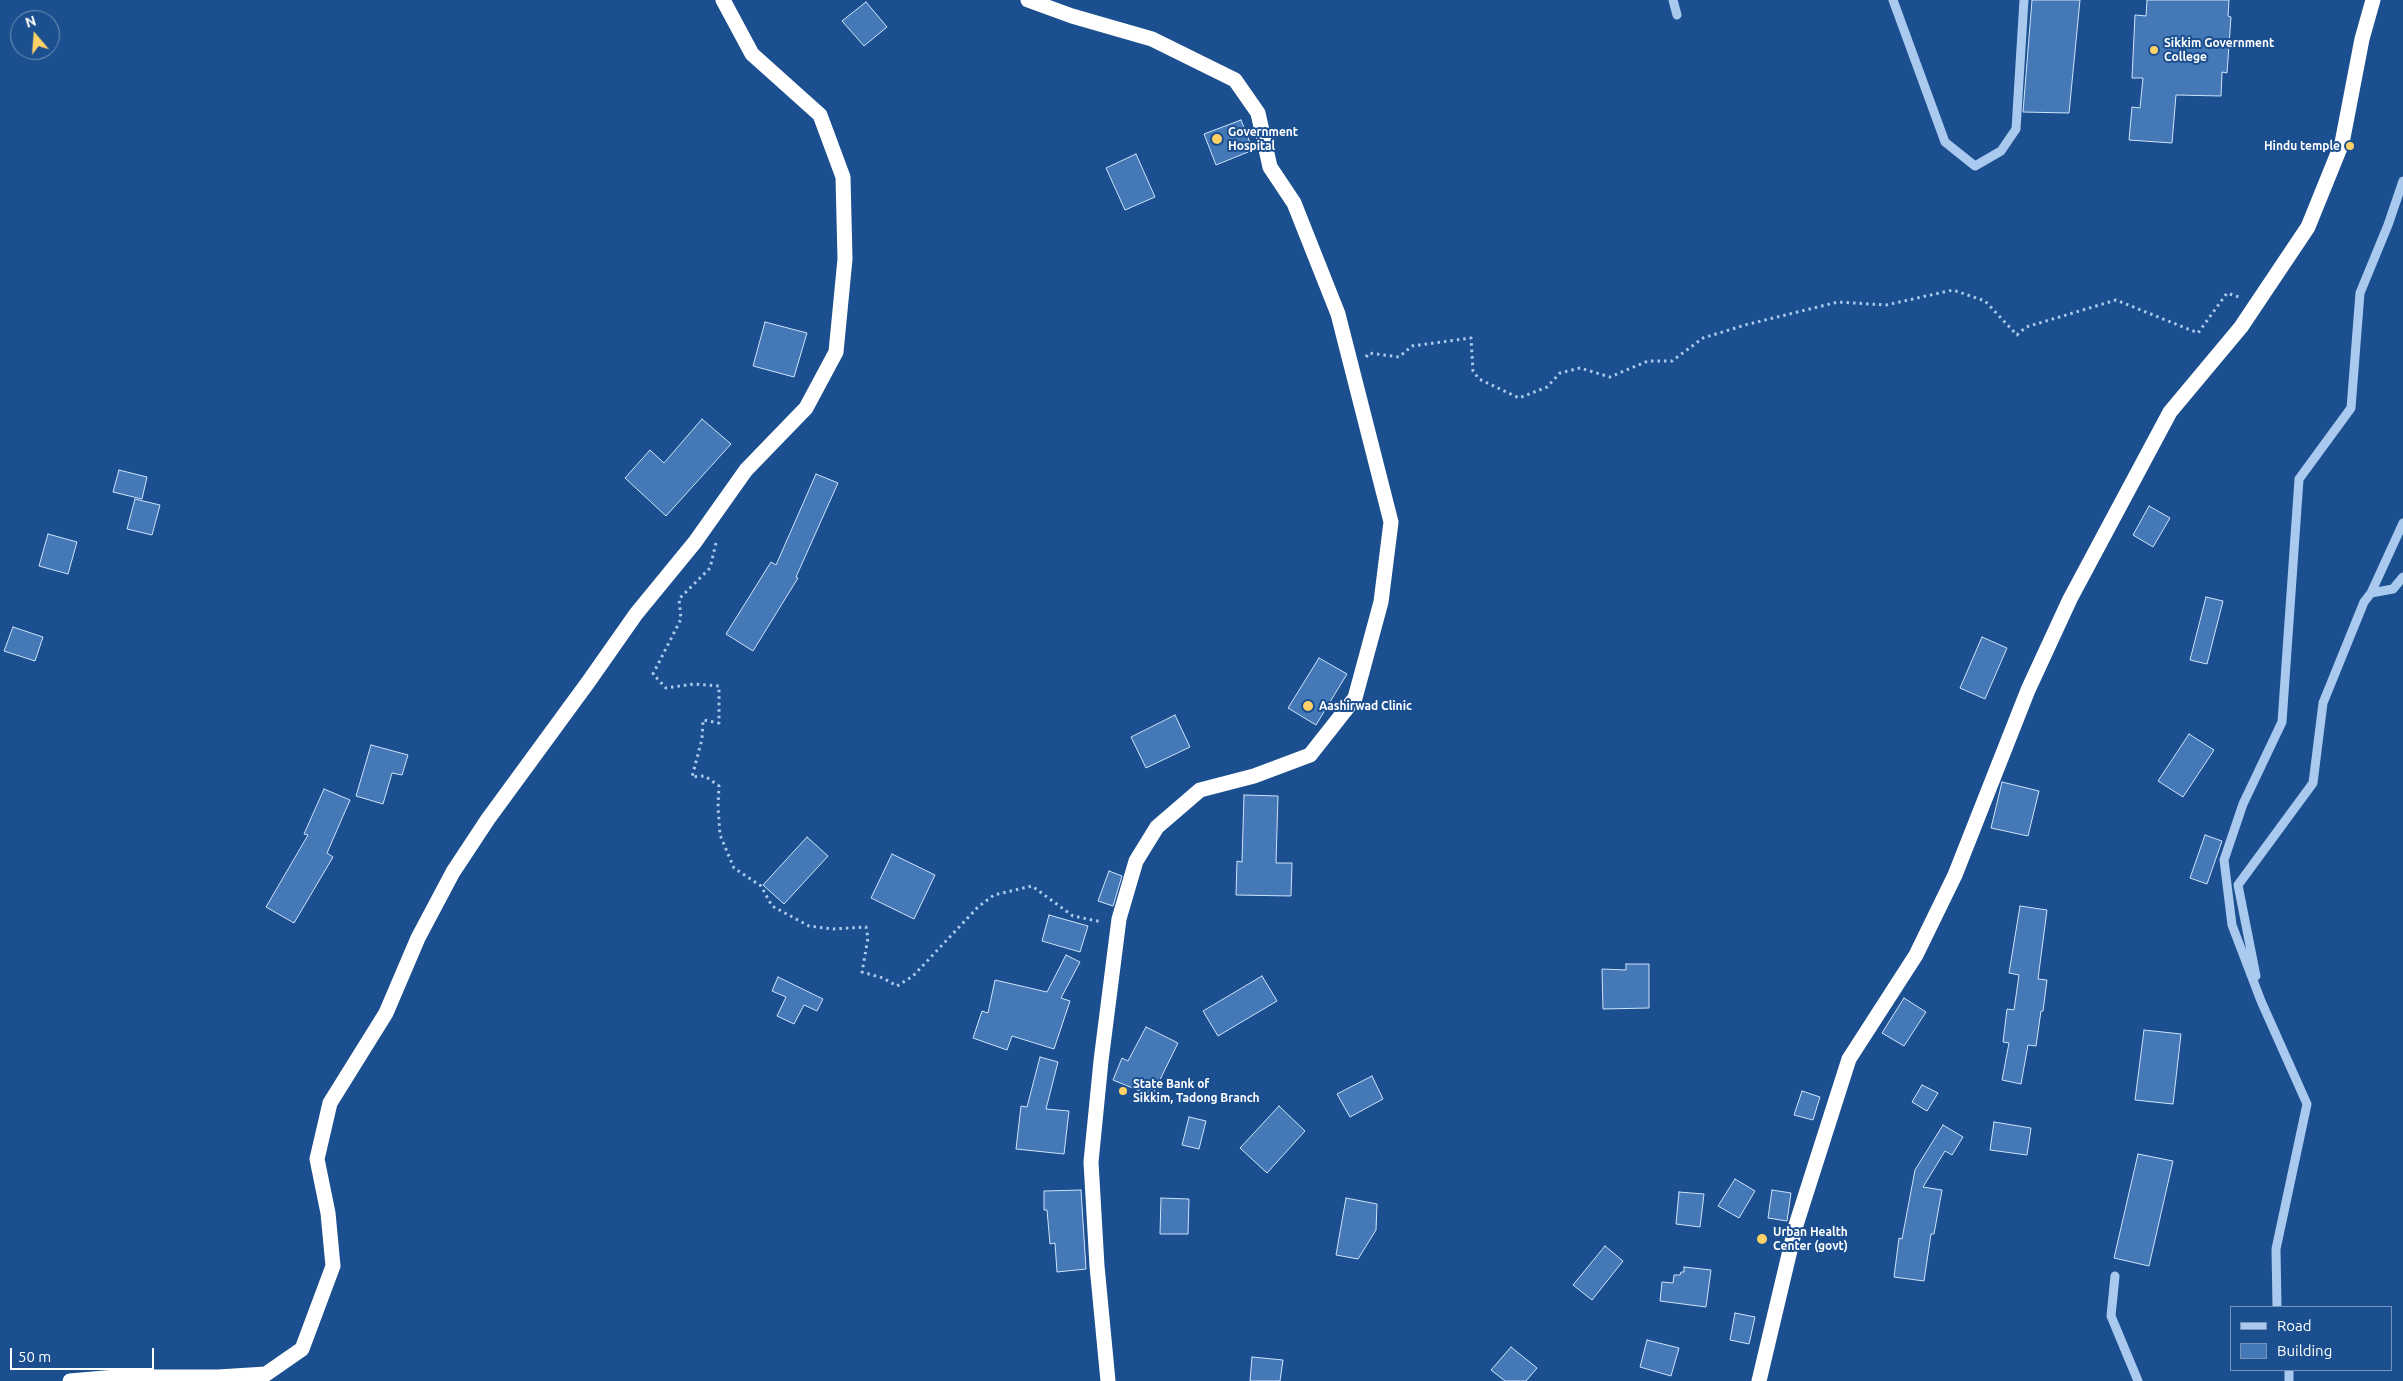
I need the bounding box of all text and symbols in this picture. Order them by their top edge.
north arrow [10,10,60,60]
text: N [23,12,38,31]
place label: Sikkim Government College [2164,36,2274,64]
marker: Sikkim Government College [2148,44,2160,56]
place label: Government Hospital [1228,125,1298,153]
marker: Government Hospital [1210,132,1224,146]
place label: Hindu temple [2264,139,2340,153]
marker: Hindu temple [2344,140,2356,152]
marker: Aashirwad Clinic [1301,699,1315,713]
place label: Aashirwad Clinic [1319,699,1412,713]
place label: State Bank of Sikkim, Tadong Branch [1133,1077,1260,1105]
marker: State Bank of Sikkim, Tadong Branch [1117,1085,1129,1097]
place label: Urban Health Center (govt) [1773,1225,1848,1253]
marker: Urban Health Center (govt) [1755,1232,1769,1246]
legend [2230,1306,2393,1371]
text: Road [2277,1317,2312,1334]
scale bar [12,1338,156,1370]
text: Building [2277,1342,2332,1359]
text: 50 m [18,1348,51,1365]

